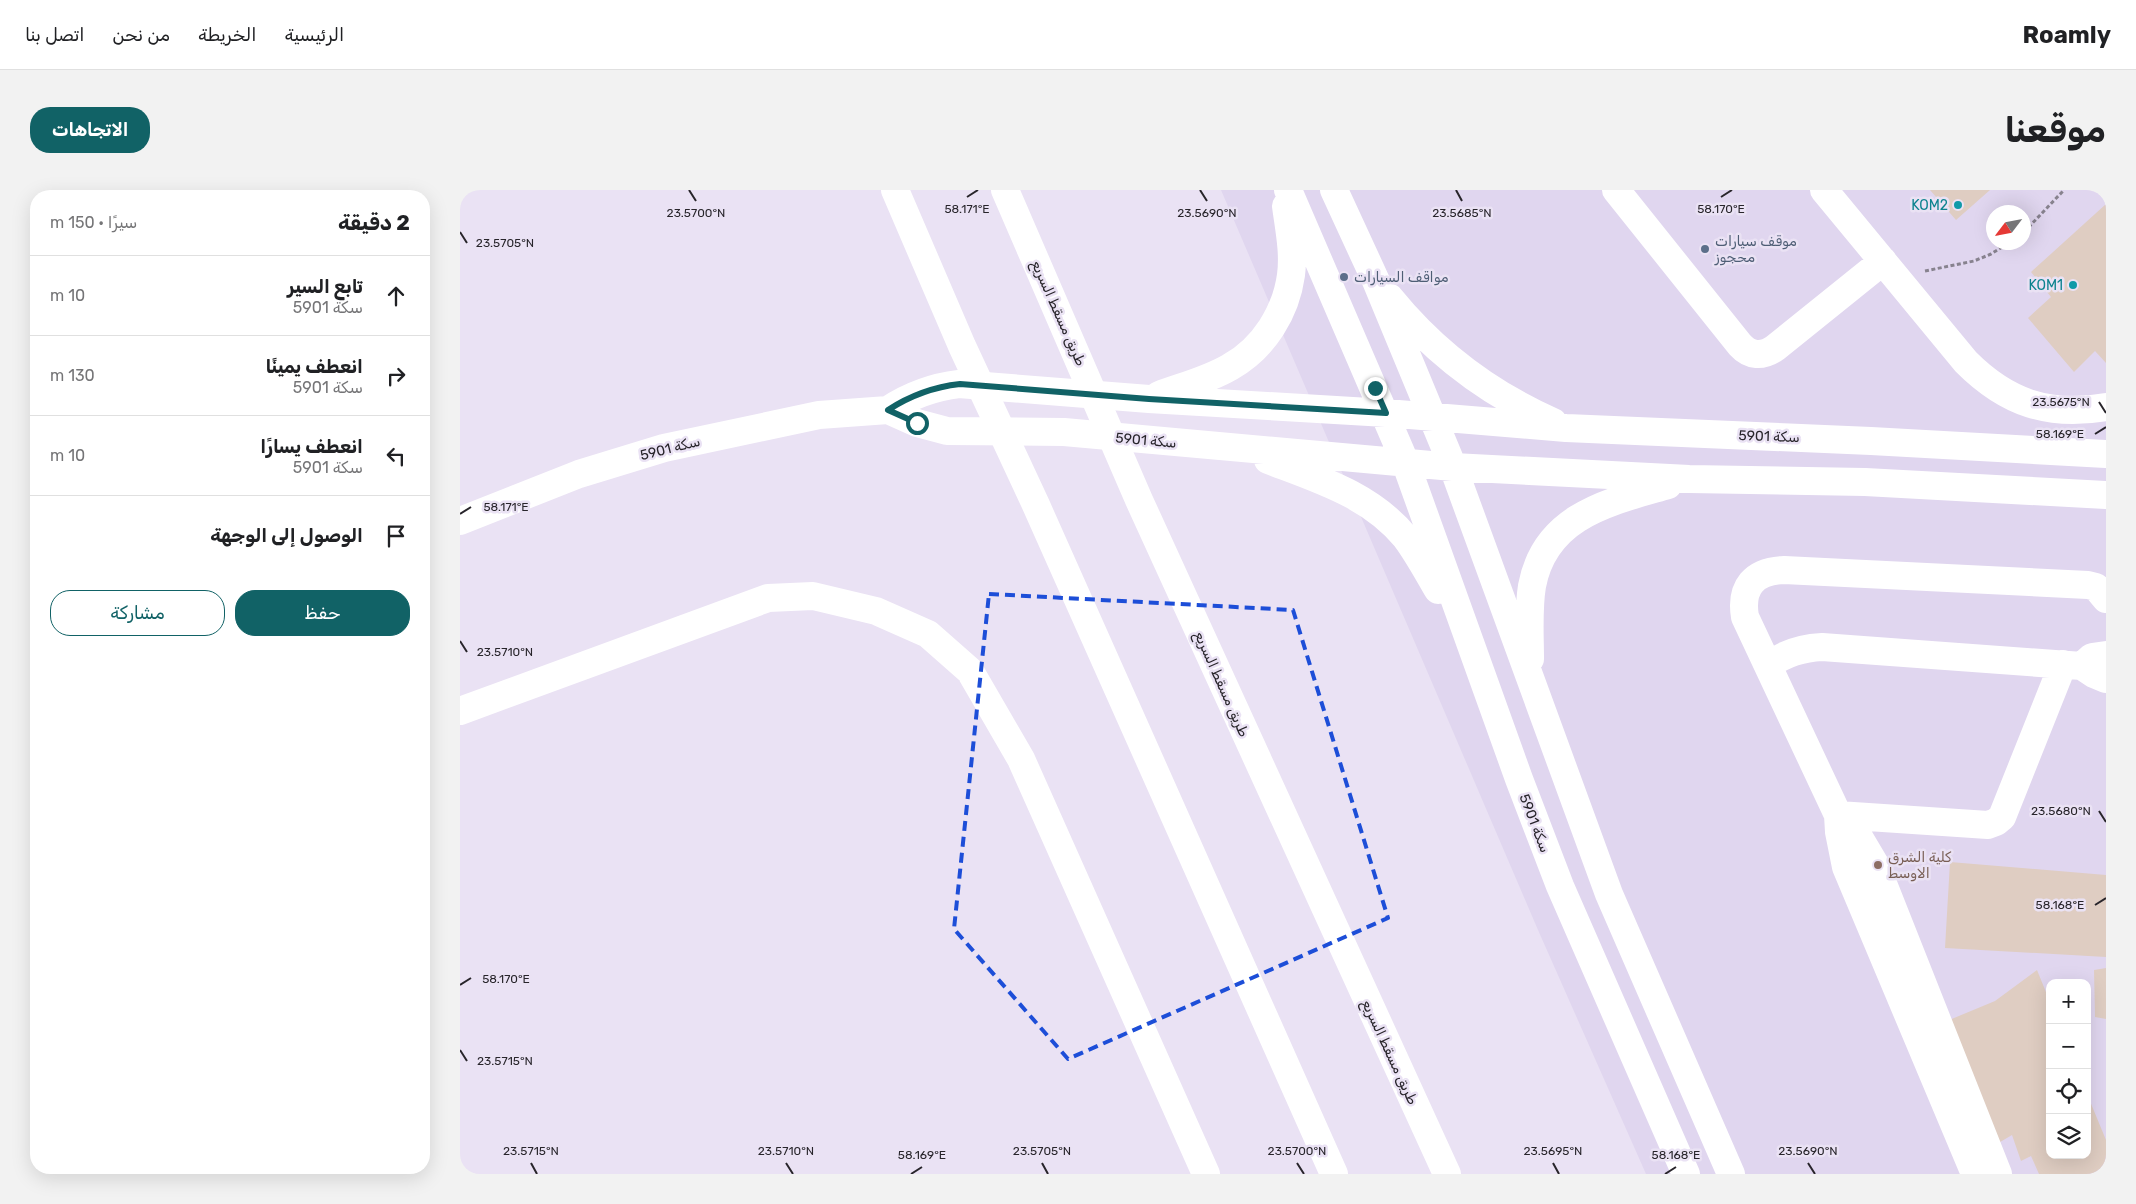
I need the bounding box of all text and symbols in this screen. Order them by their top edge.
text: Roamly [2023,21,2111,49]
text: اتصل بنا [25,24,84,46]
text: من نحن [112,24,170,46]
text: الخريطة [198,24,256,46]
text: الرئيسية [284,24,344,46]
button: الاتجاهات [30,107,150,153]
text: موقعنا [2004,109,2106,151]
place label: KOM2 [1911,197,1948,214]
marker: KOM2 [1952,199,1964,211]
text: 58.171°E [944,202,990,216]
text: 58.170°E [1697,202,1745,216]
north arrow [1986,205,2031,250]
text: 23.5700°N [667,206,725,220]
text: 23.5690°N [1177,206,1237,220]
text: 23.5685°N [1432,206,1492,220]
text: 2 دقيقة [338,210,410,235]
text: سيرًا · 150 m [50,213,137,232]
place label: موقف سيارات محجوز [1714,233,1797,266]
text: 23.5705°N [476,236,534,250]
marker: موقف سيارات محجوز [1699,243,1711,255]
street label: طريق مسقط السريع [1026,258,1089,370]
place label: مواقف السيارات [1354,269,1449,286]
marker: مواقف السيارات [1338,271,1350,283]
text: تابع السير [287,275,363,298]
place label: KOM1 [2029,277,2063,294]
marker: KOM1 [2067,279,2079,291]
icon: ahead [382,282,410,310]
text: 10 m [50,286,85,305]
text: سكة 5901 [293,298,363,317]
text: انعطف يمينًا [266,355,363,378]
icon: right [382,362,410,390]
text: 130 m [50,366,95,385]
route end [1364,377,1387,400]
text: سكة 5901 [293,378,363,397]
text: 23.5675°N [2032,395,2090,409]
route start [906,412,929,435]
street label: سكة 5901 [1738,427,1800,446]
text: 58.169°E [2036,427,2084,441]
street label: سكة 5901 [1115,429,1177,452]
street label: سكة 5901 [638,433,702,464]
text: انعطف يسارًا [260,435,363,458]
icon: left [382,442,410,470]
text: 10 m [50,446,85,465]
text: سكة 5901 [293,458,363,477]
text: 58.171°E [483,500,529,514]
icon: arrive [382,522,410,550]
text: الوصول إلى الوجهة [210,524,363,547]
button: مشاركة [50,590,225,636]
button: حفظ [235,590,410,636]
street label: طريق مسقط السريع [1189,629,1252,741]
text: 23.5710°N [477,645,533,659]
street label: سكة 5901 [1516,791,1553,855]
text: 23.5680°N [2031,804,2091,818]
place label: كلية الشرق الاوسط [1888,849,1952,882]
marker: كلية الشرق الاوسط [1872,859,1884,871]
text: 58.168°E [2036,898,2084,912]
text: 58.170°E [482,972,530,986]
map controls [2046,979,2091,1159]
button: + [2046,979,2091,1024]
street label: طريق مسقط السريع [1356,997,1421,1108]
button: − [2046,1024,2091,1069]
text: 23.5715°N [477,1054,533,1068]
button: locate [2046,1069,2091,1114]
button: layers [2046,1114,2091,1159]
text: 23.5715°N [503,1144,559,1158]
text: 23.5710°N [758,1144,814,1158]
text: 23.5705°N [1013,1144,1071,1158]
text: 23.5700°N [1268,1144,1326,1158]
text: 23.5695°N [1524,1144,1582,1158]
text: 23.5690°N [1778,1144,1838,1158]
text: 58.169°E [898,1148,946,1162]
text: 58.168°E [1652,1148,1700,1162]

